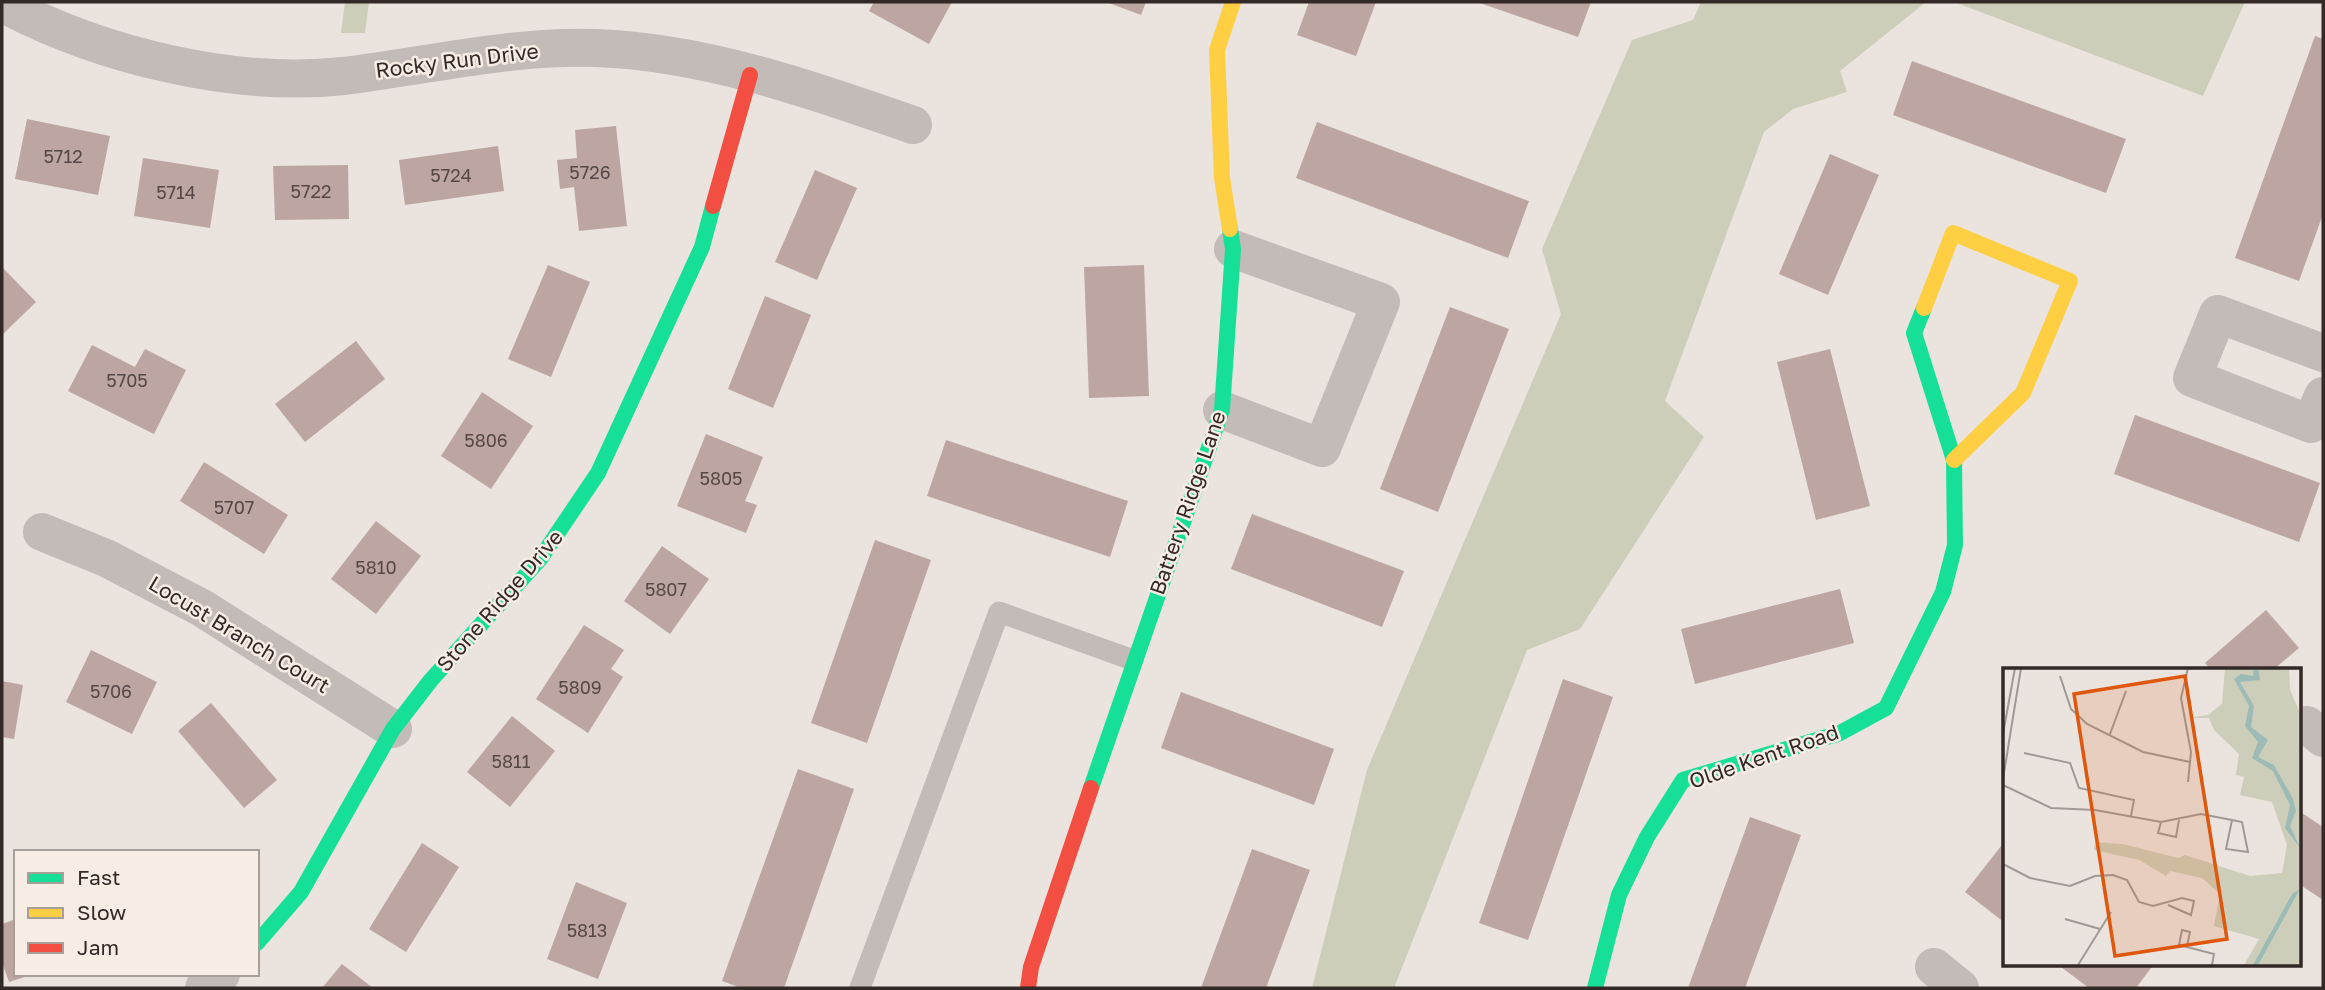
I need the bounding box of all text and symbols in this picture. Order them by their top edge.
street label: Rocky Run Drive [374,37,540,83]
house number: 5712 [43,145,83,167]
house number: 5726 [569,161,611,183]
house number: 5724 [430,164,472,186]
house number: 5722 [291,180,331,202]
house number: 5714 [156,181,196,203]
house number: 5705 [106,369,148,391]
street label: Battery Ridge Lane [1143,407,1231,598]
house number: 5806 [464,429,508,451]
house number: 5805 [699,467,743,489]
house number: 5707 [214,496,254,518]
street label: Stone Ridge Drive [431,524,568,677]
house number: 5810 [355,556,397,578]
street label: Locust Branch Court [144,570,335,698]
house number: 5807 [645,578,687,600]
inset map [2003,668,2300,965]
house number: 5809 [558,676,602,698]
house number: 5706 [90,680,132,702]
street label: Olde Kent Road [1685,718,1842,794]
house number: 5811 [492,750,531,772]
legend [14,850,259,976]
text: Fast [77,864,120,890]
text: Slow [77,899,126,925]
house number: 5813 [567,919,607,941]
text: Jam [77,934,119,960]

